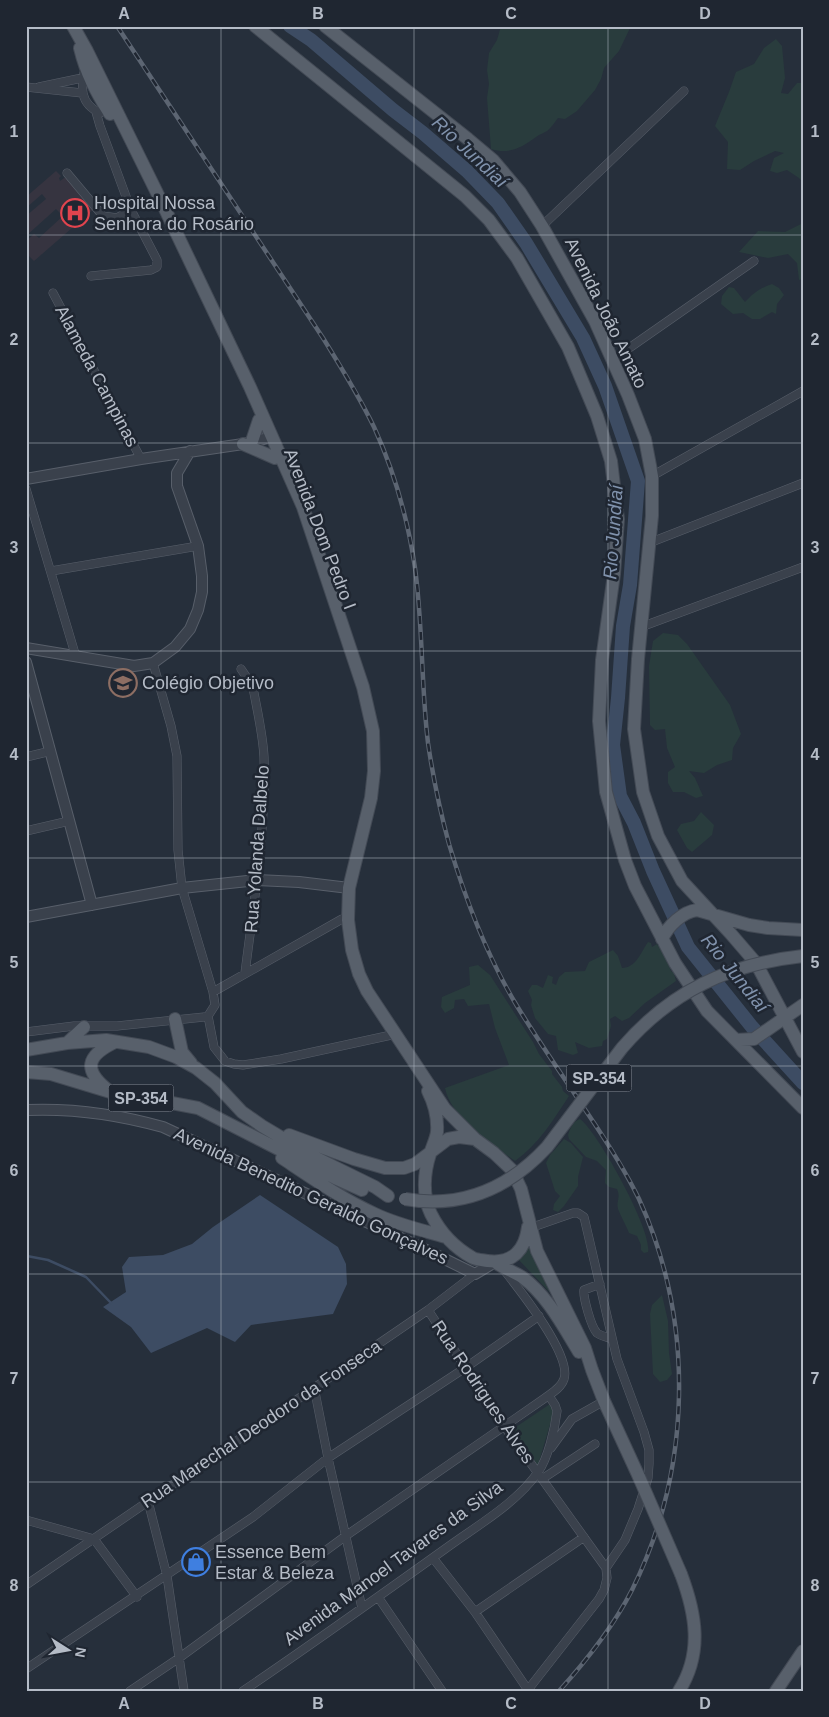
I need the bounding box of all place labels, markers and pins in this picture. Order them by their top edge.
place label: Hospital Nossa Senhora do Rosário [94,193,254,234]
hospital icon: Hospital Nossa Senhora do Rosário [60,198,90,228]
school or university icon: Colégio Objetivo [108,668,138,698]
place label: Colégio Objetivo [142,673,274,693]
place label: Essence Bem Estar & Beleza [215,1542,335,1583]
shop icon: Essence Bem Estar & Beleza [181,1547,211,1577]

